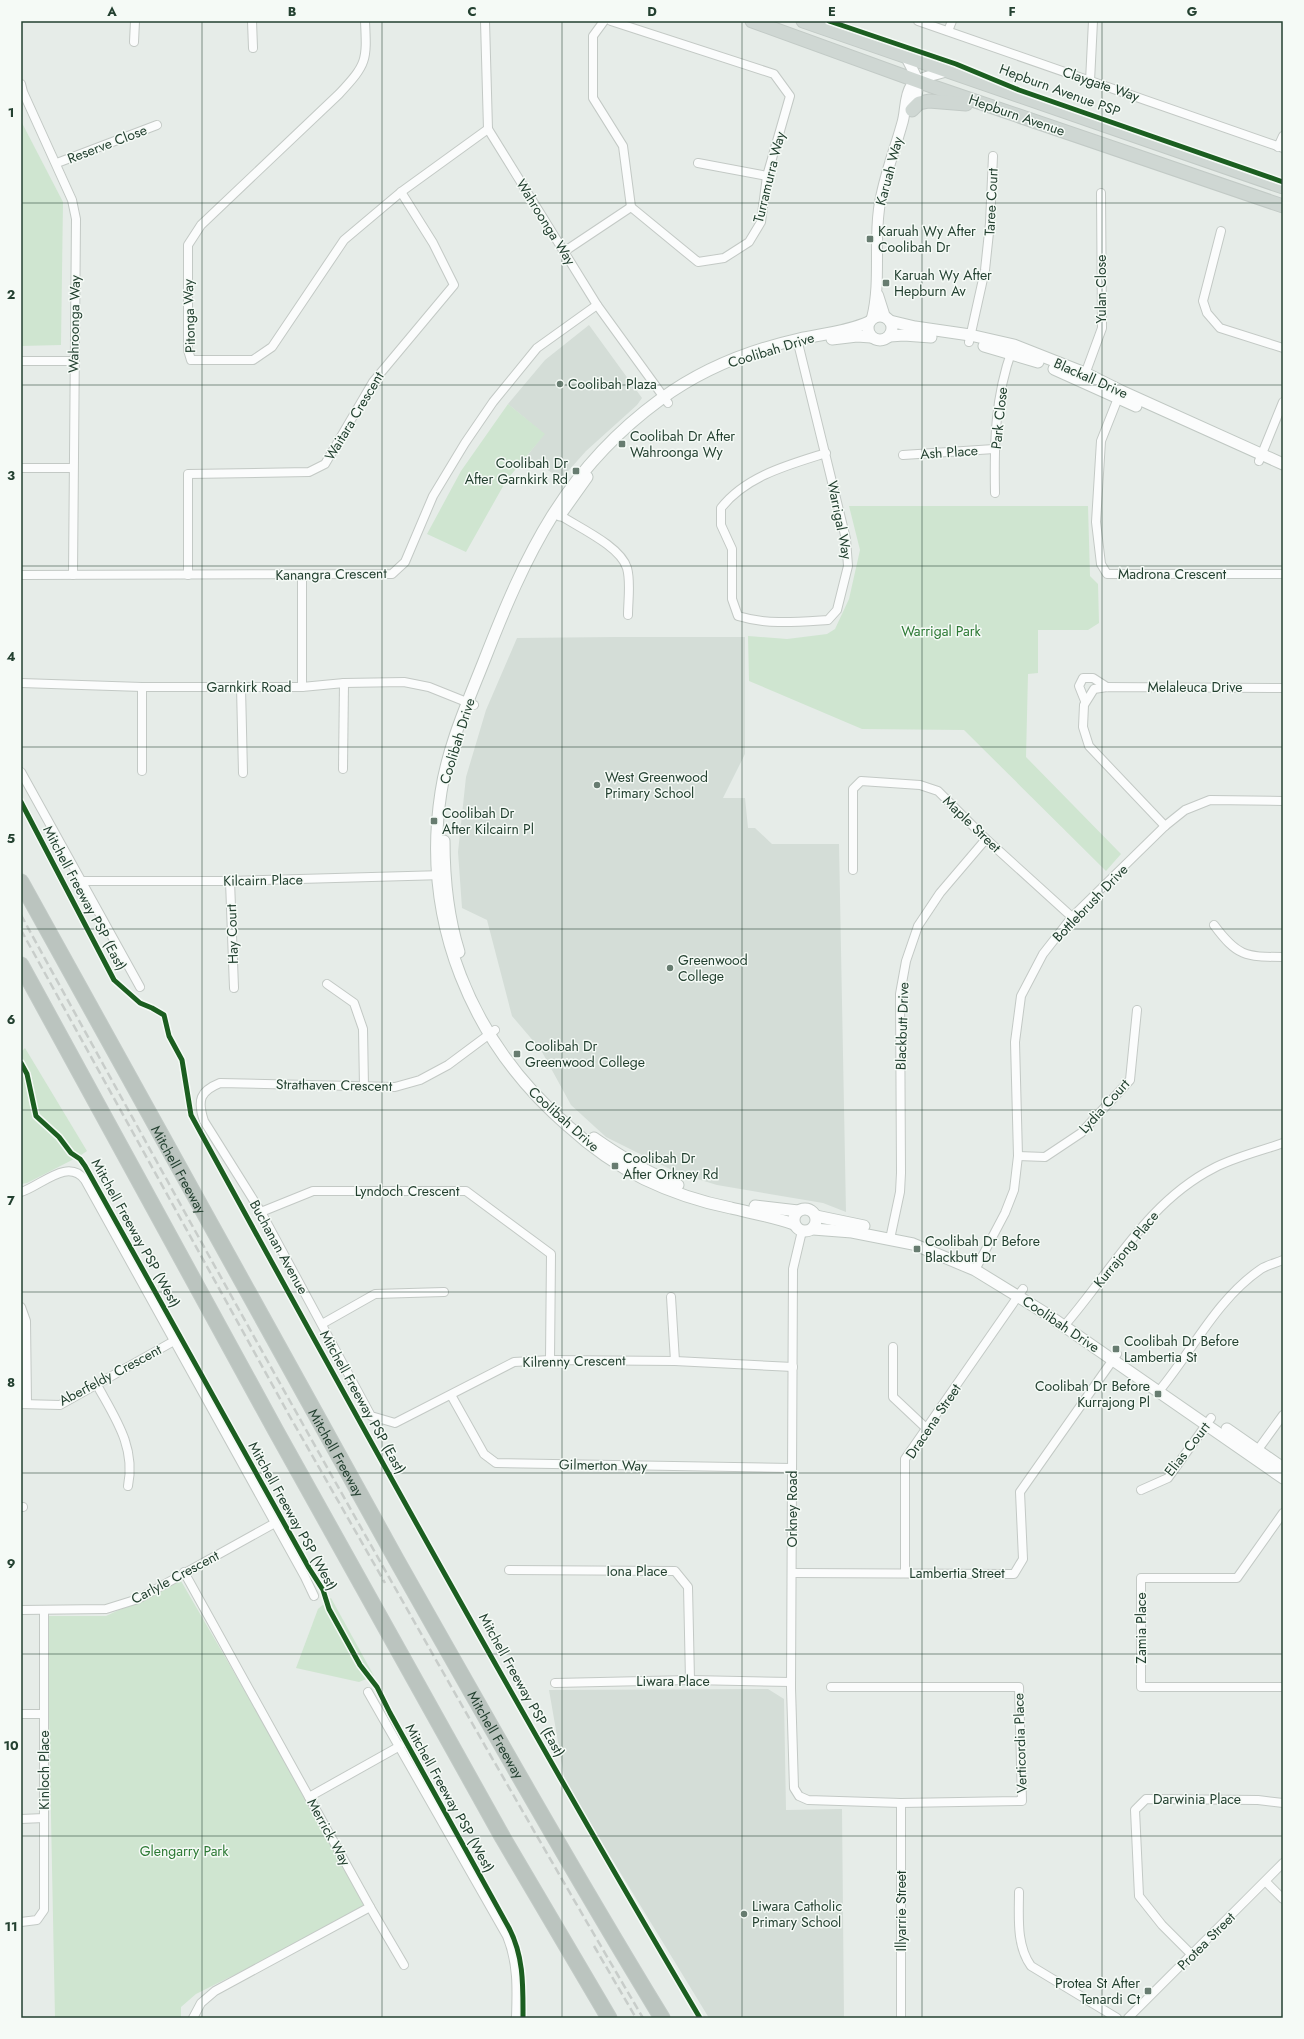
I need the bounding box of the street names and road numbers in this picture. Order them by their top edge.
street label: Hepburn Avenue PSP [997,60,1123,120]
street label: Claygate Way [1060,61,1143,107]
street label: Hepburn Avenue [967,91,1067,139]
street label: Reserve Close [64,120,150,168]
street label: Turramurra Way [748,129,790,225]
street label: Karuah Way [870,134,908,208]
street label: Taree Court [979,167,1003,236]
street label: Wahroonga Way [512,175,581,270]
street label: Yulan Close [1091,255,1111,323]
street label: Wahroonga Way [63,274,85,373]
street label: Pitonga Way [178,278,200,353]
street label: Coolibah Drive [725,327,817,373]
street label: Blackall Drive [1051,353,1131,403]
street label: Waitara Crescent [320,367,389,464]
street label: Park Close [986,386,1012,450]
street label: Ash Place [919,440,979,464]
street label: Warrigal Way [823,479,858,562]
street label: Kanangra Crescent [275,563,388,585]
street label: Madrona Crescent [1118,564,1227,584]
street label: Garnkirk Road [207,677,291,697]
street label: Melaleuca Drive [1147,677,1243,697]
street label: Coolibah Drive [434,695,480,787]
street label: Maple Street [938,791,1006,857]
street label: Mitchell Freeway PSP (East) [38,822,132,974]
street label: Bottlebrush Drive [1048,860,1132,946]
street label: Kilcairn Place [223,869,303,891]
street label: Hay Court [221,903,243,964]
street label: Blackbutt Drive [890,982,914,1070]
street label: Strathaven Crescent [276,1074,393,1096]
street label: Lydia Court [1074,1074,1134,1138]
street label: Coolibah Drive [524,1082,604,1156]
street label: Mitchell Freeway [146,1122,212,1218]
street label: Mitchell Freeway PSP (West) [87,1155,185,1311]
street label: Lyndoch Crescent [355,1181,460,1201]
street label: Buchanan Avenue [245,1196,313,1298]
street label: Kurrajong Place [1089,1206,1163,1292]
street label: Coolibah Drive [1018,1291,1104,1357]
street label: Mitchell Freeway PSP (East) [316,1327,410,1477]
street label: Aberfeldy Crescent [55,1339,165,1411]
street label: Kilrenny Crescent [522,1350,626,1372]
street label: Dracena Street [900,1379,966,1463]
street label: Mitchell Freeway [305,1406,367,1500]
street label: Elias Court [1159,1417,1215,1480]
street label: Mitchell Freeway PSP (West) [244,1438,342,1594]
street label: Gilmerton Way [559,1454,648,1476]
street label: Orkney Road [782,1471,802,1547]
street label: Carlyle Crescent [128,1545,223,1609]
street label: Iona Place [607,1561,667,1581]
street label: Lambertia Street [909,1563,1005,1583]
street label: Zamia Place [1131,1592,1151,1664]
street label: Mitchell Freeway PSP (East) [475,1610,569,1760]
street label: Liwara Place [636,1671,710,1691]
street label: Mitchell Freeway [464,1688,526,1782]
street label: Verticordia Place [1008,1693,1032,1793]
street label: Mitchell Freeway PSP (West) [401,1720,499,1876]
street label: Kinloch Place [34,1730,54,1810]
street label: Darwinia Place [1153,1789,1241,1809]
street label: Merrick Way [302,1795,356,1870]
street label: Illyarrie Street [891,1870,911,1951]
street label: Protea Street [1173,1907,1240,1974]

